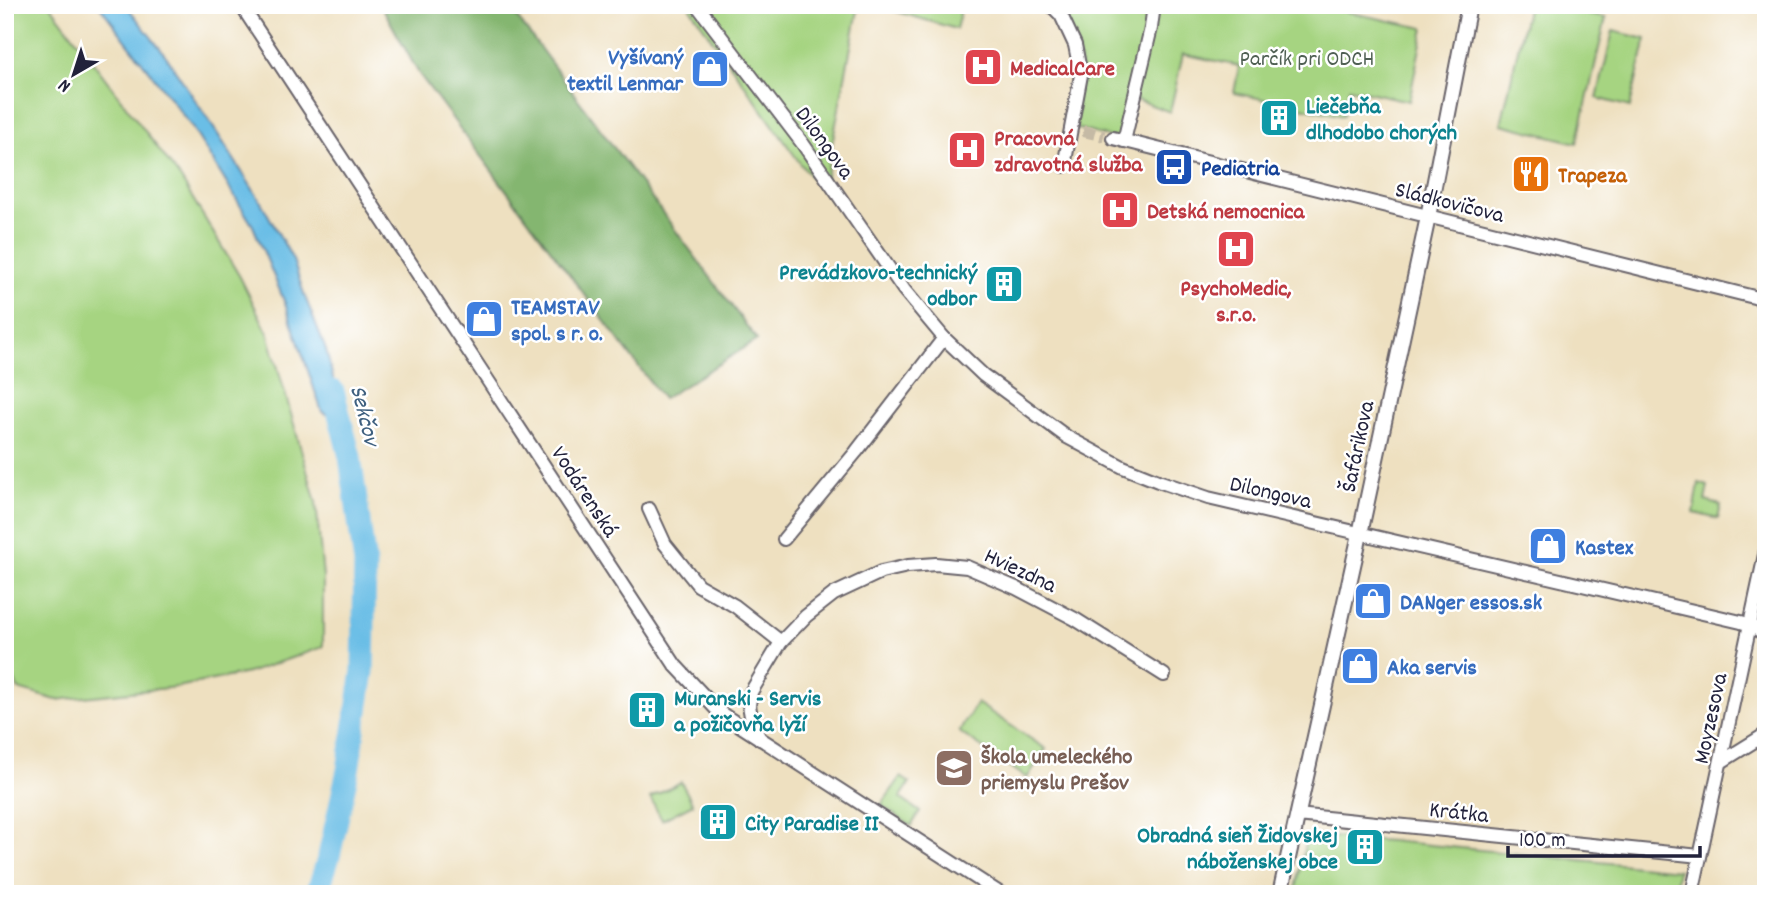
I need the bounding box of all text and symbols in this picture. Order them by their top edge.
north arrow [38,38,108,108]
place label: Vyšívaný textil Lenmar [567,43,685,102]
park label: Parčík pri ODCH [1240,44,1374,77]
hospital icon: MedicalCare [962,46,1004,88]
shop icon: Vyšívaný textil Lenmar [689,48,731,90]
place label: MedicalCare [1010,54,1115,87]
text: N [53,71,78,98]
place label: Liečebňa dlhodobo chorých [1306,92,1457,151]
building icon: Liečebňa dlhodobo chorých [1258,97,1300,139]
street label: Dilongova [785,101,862,188]
place label: Pracovná zdravotná služba [994,124,1144,183]
hospital icon: Pracovná zdravotná služba [946,129,988,171]
bus stop icon: Pediatria [1153,146,1195,188]
restaurant icon: Trapeza [1510,153,1552,195]
place label: Pediatria [1201,154,1281,187]
place label: Trapeza [1558,161,1628,194]
street label: Sládkovičova [1391,175,1508,234]
hospital icon: Detská nemocnica [1099,189,1141,231]
place label: Detská nemocnica [1147,197,1305,230]
hospital icon: PsychoMedic, s.r.o. [1215,228,1257,270]
place label: Prevádzkovo‑technický odbor [779,258,979,317]
building icon: Prevádzkovo‑technický odbor [983,263,1025,305]
place label: PsychoMedic, s.r.o. [1180,274,1292,333]
place label: TEAMSTAV spol. s r. o. [511,293,603,352]
shop icon: TEAMSTAV spol. s r. o. [463,298,505,340]
water label: Sekčov [339,382,388,452]
street label: Šafárikova [1334,397,1385,495]
street label: Vodárenská [541,441,625,546]
street label: Dilongova [1226,469,1316,520]
shop icon: Kastex [1527,525,1569,567]
place label: Kastex [1575,533,1634,566]
street label: Hviezdna [978,541,1062,604]
shop icon: DANger essos.sk [1352,580,1394,622]
place label: DANger essos.sk [1400,588,1543,621]
shop icon: Aka servis [1339,645,1381,687]
place label: Aka servis [1387,653,1477,686]
street label: Moyzesova [1687,669,1738,767]
place label: Muranski - Servis a požičovňa lyží [674,684,822,743]
building icon: Muranski - Servis a požičovňa lyží [626,689,668,731]
place label: Škola umeleckého priemyslu Prešov [981,742,1132,801]
school or university icon: Škola umeleckého priemyslu Prešov [933,747,975,789]
street label: Krátka [1427,795,1491,834]
building icon: City Paradise II [697,801,739,843]
place label: City Paradise II [745,809,879,842]
scale bar [1508,815,1701,859]
place label: Obradná sieň Židovskej náboženskej obce [1137,821,1338,880]
building icon: Obradná sieň Židovskej náboženskej obce [1344,826,1386,868]
text: 100 m [1519,827,1566,857]

